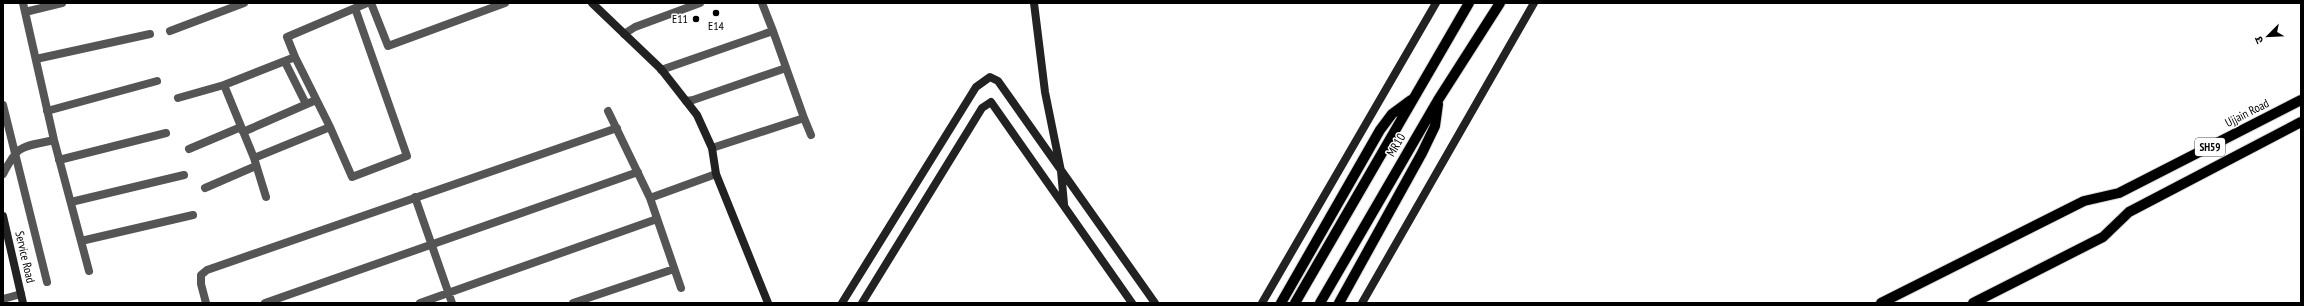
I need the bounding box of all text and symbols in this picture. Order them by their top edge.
marker: E14 [711,8,721,18]
place label: E11 [672,11,688,26]
marker: E11 [691,14,701,24]
north arrow [2248,16,2288,56]
place label: E14 [708,18,725,33]
text: उ [2251,34,2267,46]
street label: Ujjain Road [2222,95,2271,130]
street label: MR10 [1383,130,1408,159]
road number: SH59 [2195,138,2225,156]
street label: Service Road [12,230,39,284]

